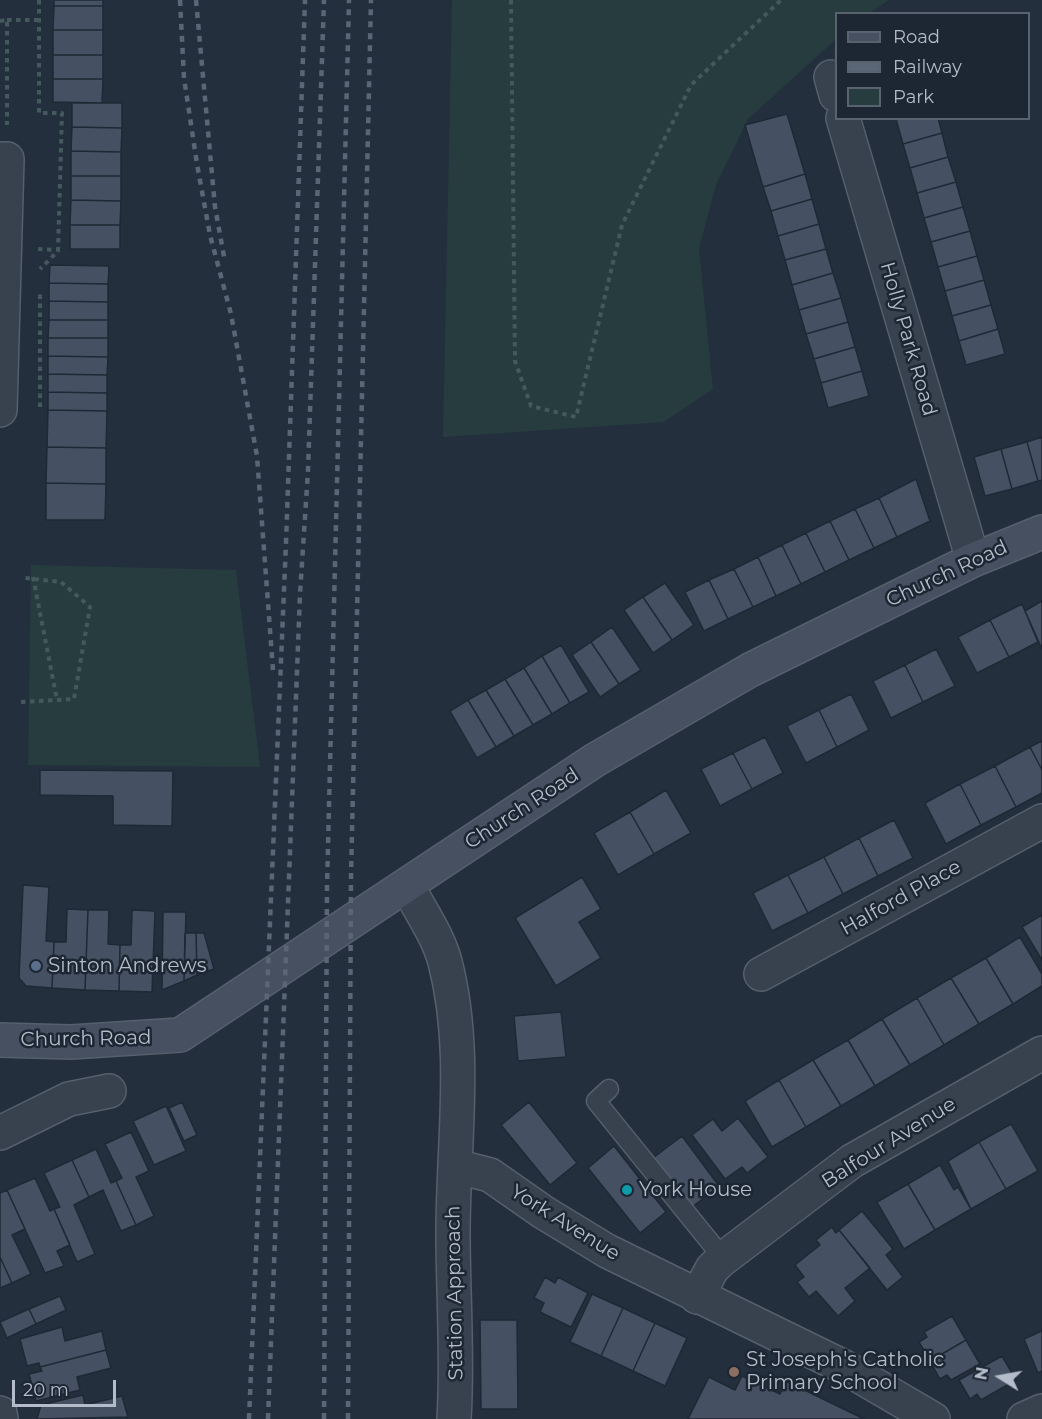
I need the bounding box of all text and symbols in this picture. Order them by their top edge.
legend [835,12,1030,120]
text: Road [893,26,940,48]
text: Railway [893,56,962,78]
text: Park [893,86,934,108]
street label: Holly Park Road [875,259,941,419]
street label: Church Road [883,535,1011,613]
street label: Church Road [461,763,583,855]
street label: Halford Place [837,855,965,941]
place label: Sinton Andrews [48,954,207,978]
marker: Sinton Andrews [29,959,43,973]
street label: Church Road [20,1026,152,1052]
street label: Balfour Avenue [818,1092,960,1194]
place label: York House [639,1178,752,1202]
street label: York Avenue [506,1180,624,1266]
marker: York House [620,1183,634,1197]
street label: Station Approach [441,1205,469,1381]
north arrow [970,1347,1030,1407]
place label: St Joseph's Catholic Primary School [746,1348,944,1395]
marker: St Joseph's Catholic Primary School [727,1365,741,1379]
text: N [971,1365,992,1382]
scale bar [15,1368,118,1406]
text: 20 m [23,1379,69,1401]

